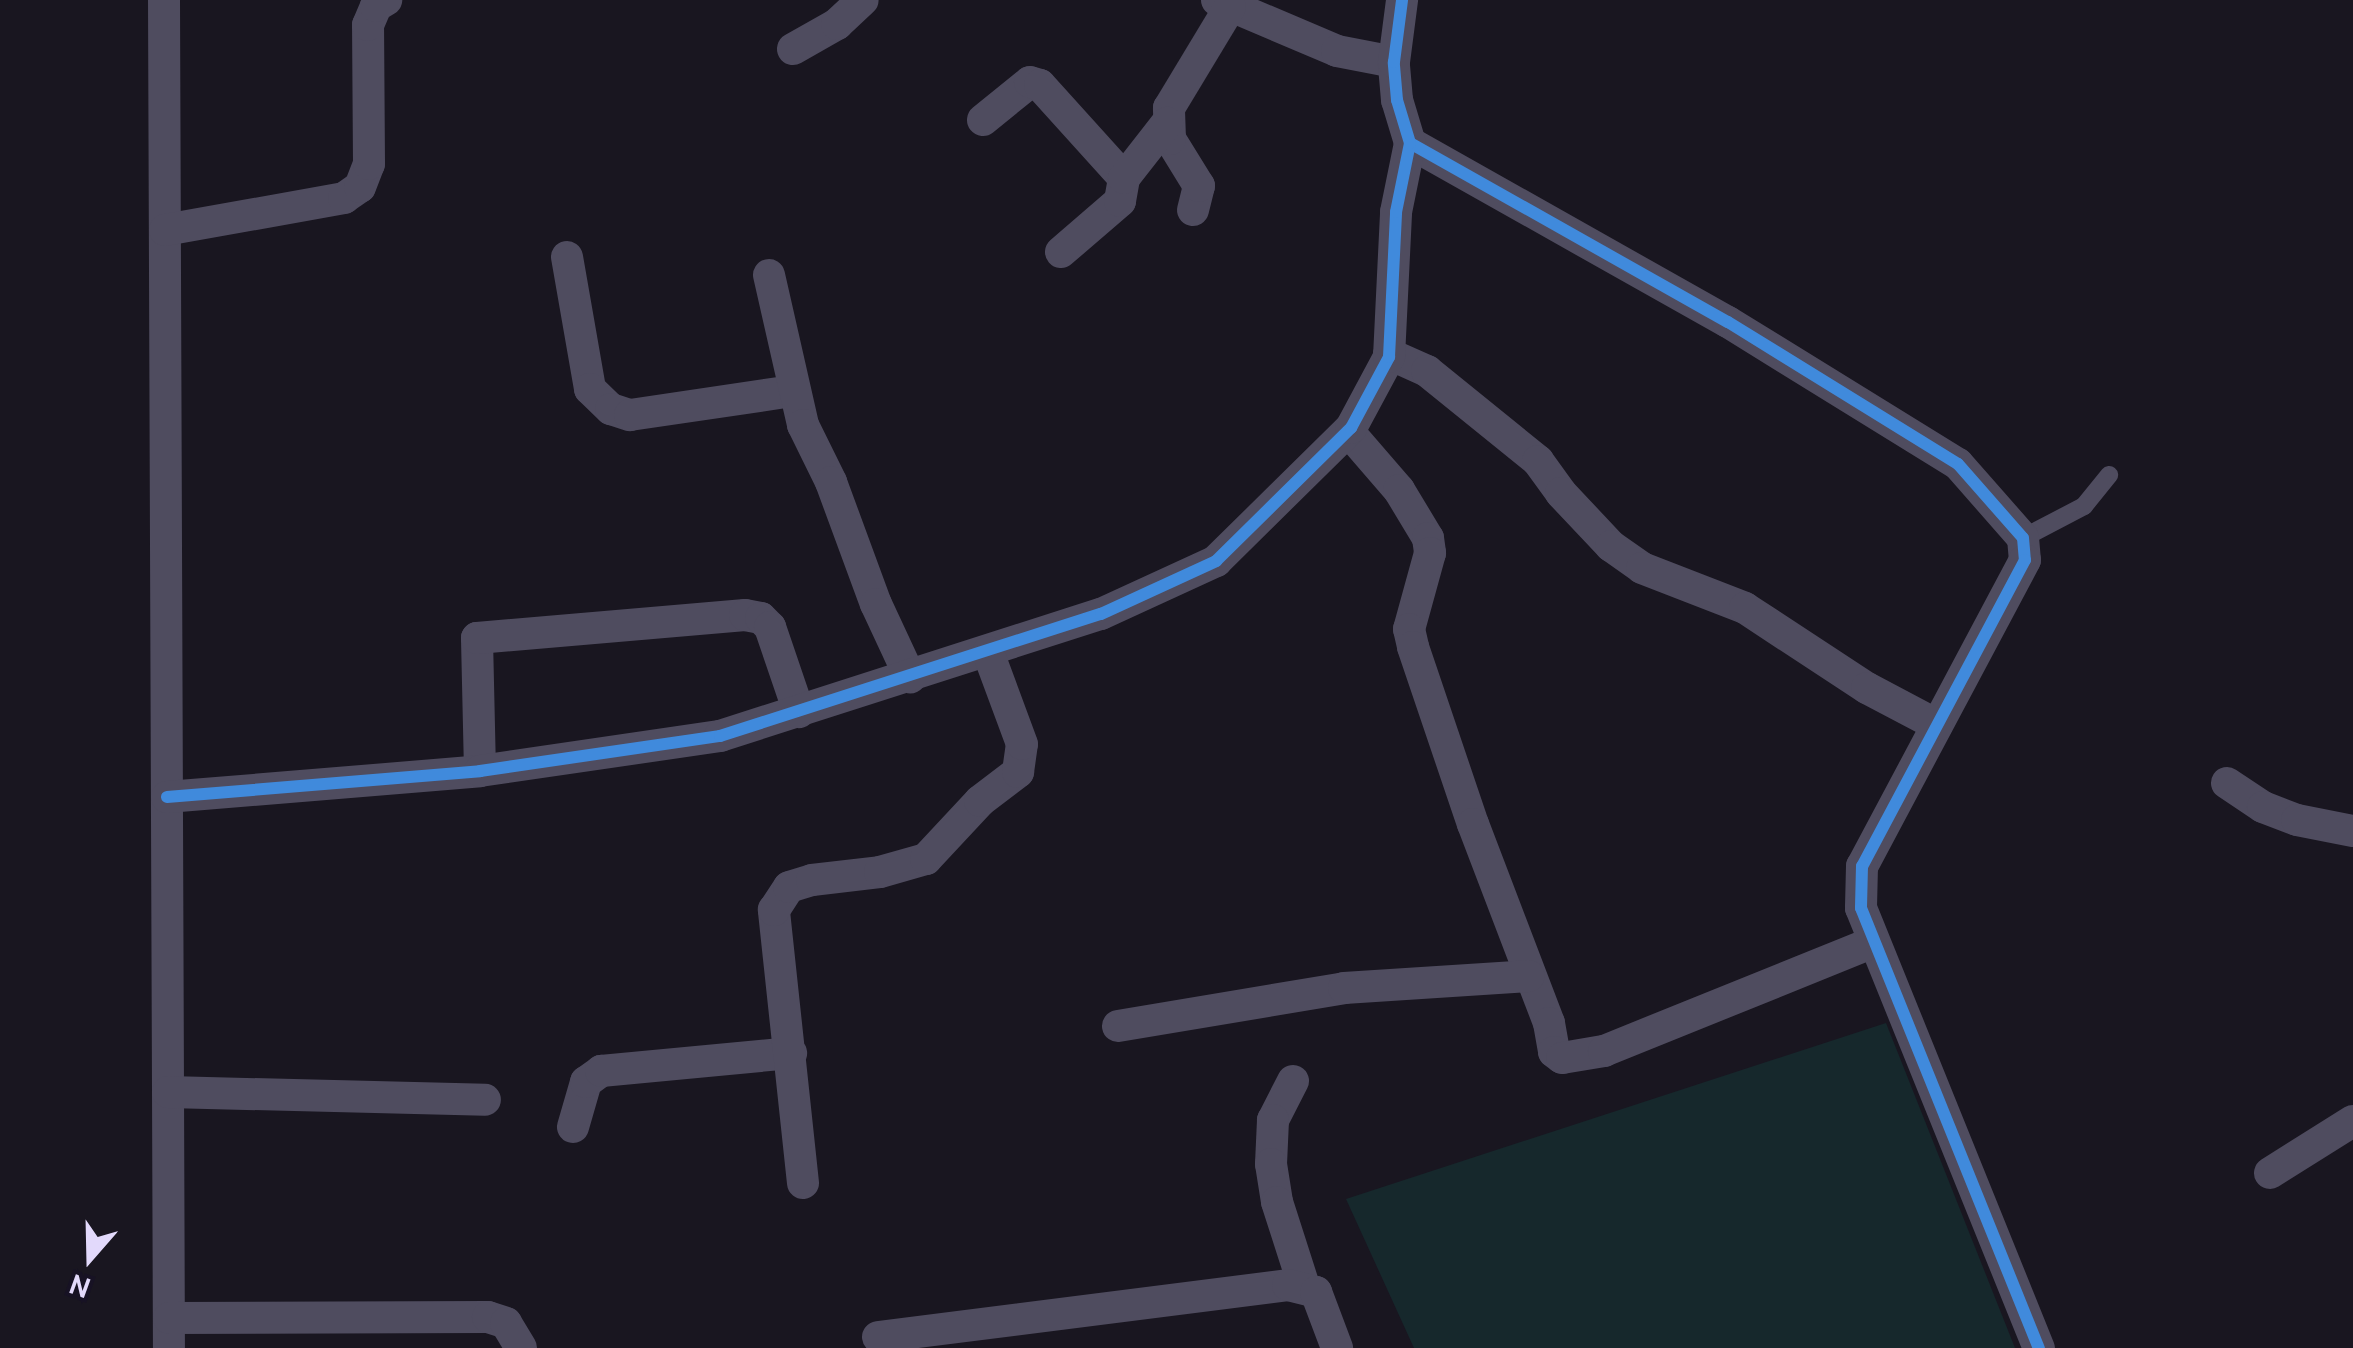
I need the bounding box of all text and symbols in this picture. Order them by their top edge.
north arrow [40,1208,140,1308]
text: N [65,1267,95,1306]

